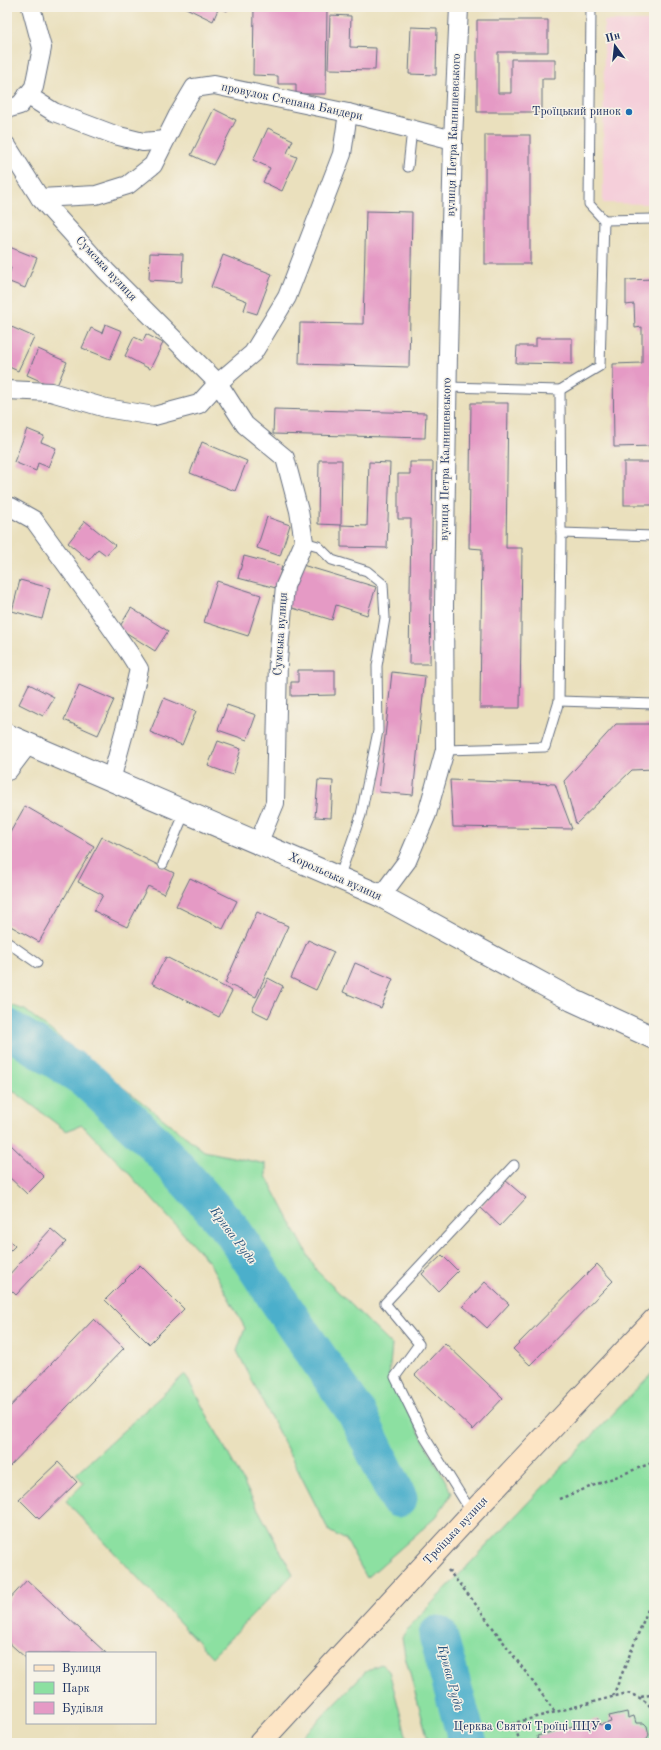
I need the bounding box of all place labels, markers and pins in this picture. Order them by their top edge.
place label: Троїцький ринок [532,106,621,118]
marker: Троїцький ринок [624,107,634,117]
place label: Церква Святої Троїці ПЦУ [454,1720,600,1733]
marker: Церква Святої Троїці ПЦУ [603,1722,613,1732]

